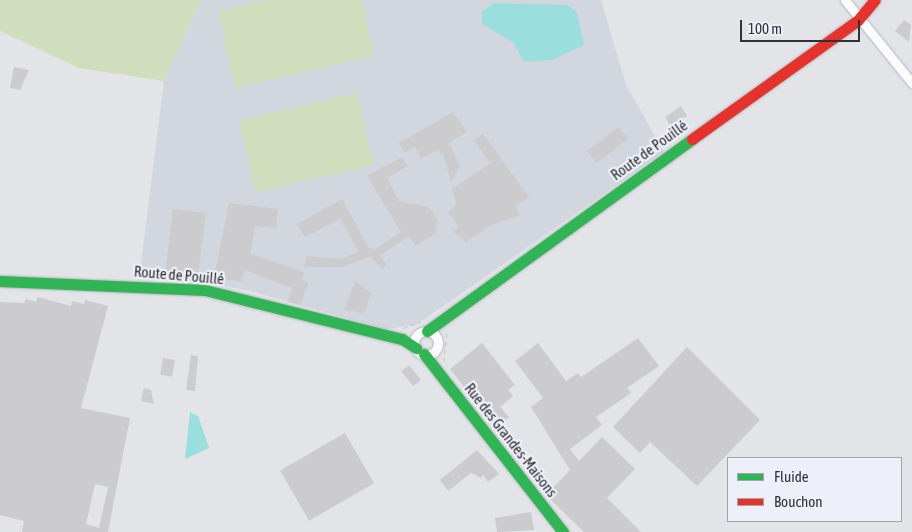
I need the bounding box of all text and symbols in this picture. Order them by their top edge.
scale bar [742,10,862,42]
text: 100 m [748,20,782,37]
street label: Route de Pouillé [607,116,691,184]
street label: Route de Pouillé [133,262,225,288]
street label: Rue des Grandes-Maisons [461,379,561,501]
legend [727,457,902,522]
text: Fluide [774,468,809,485]
text: Bouchon [774,493,823,510]

